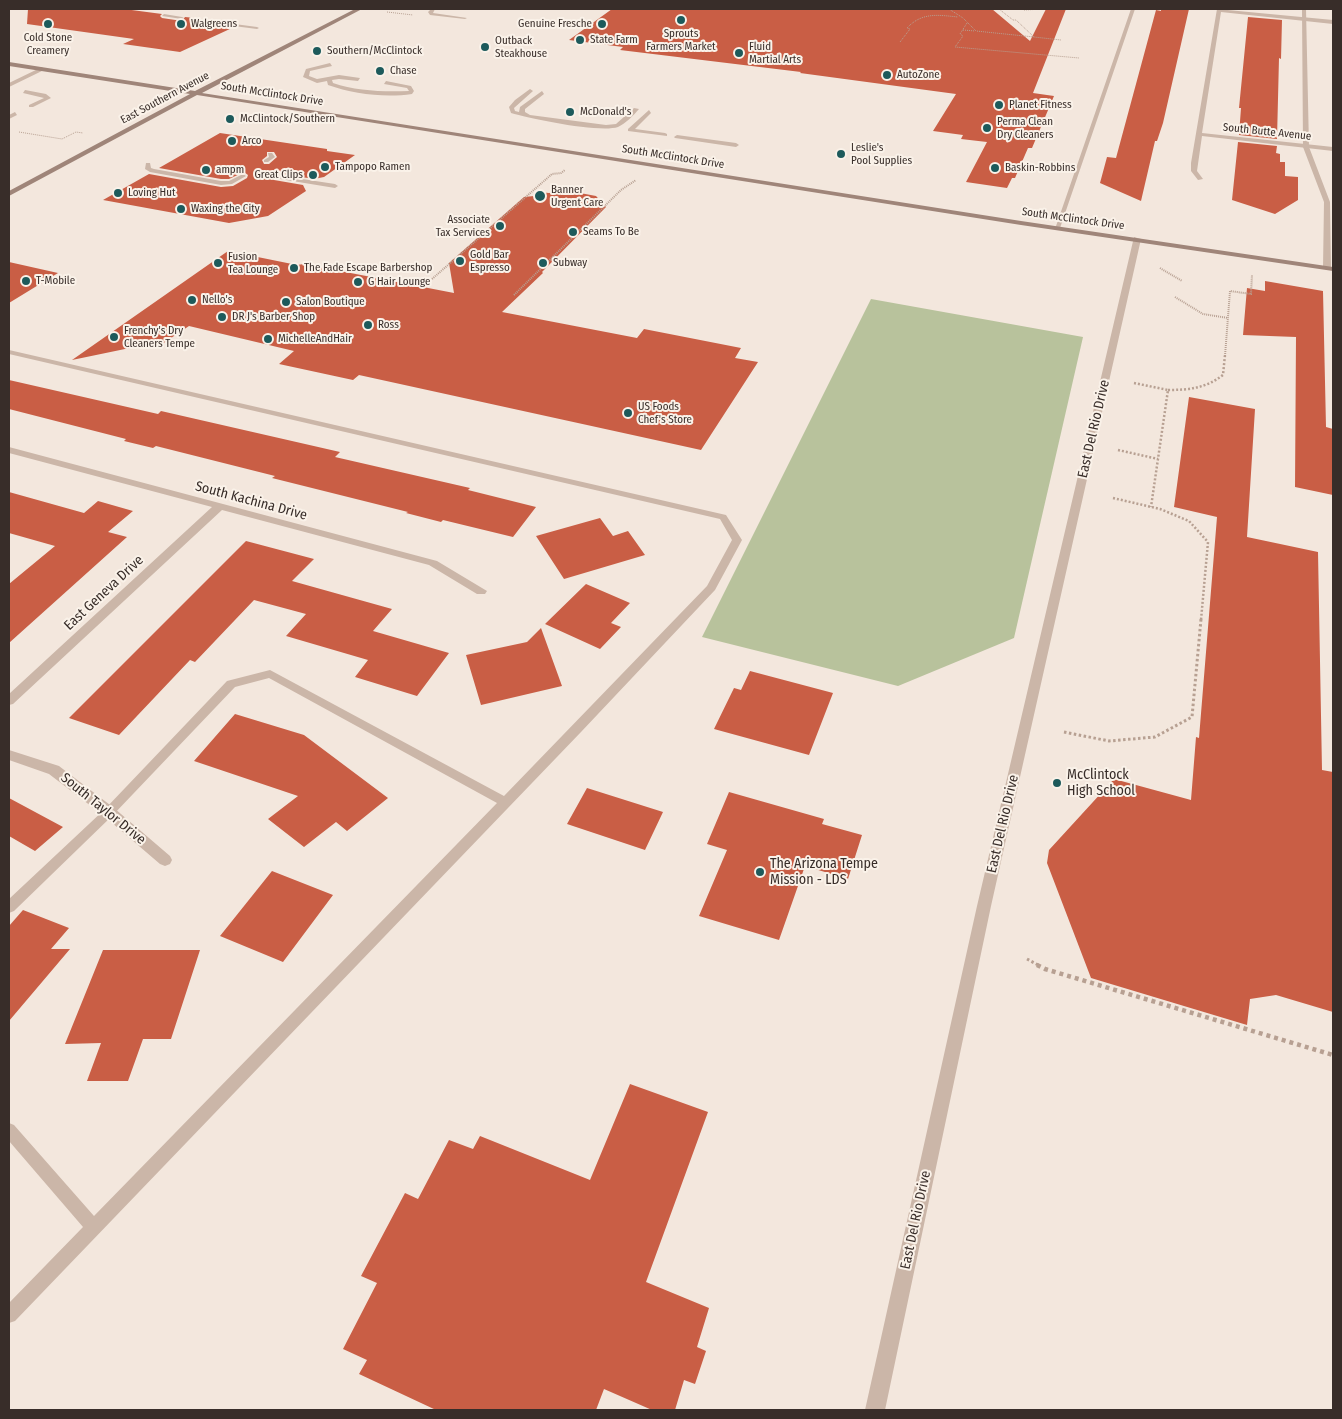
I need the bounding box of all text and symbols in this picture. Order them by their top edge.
marker: Sprouts Farmers Market [675,14,687,26]
place label: Walgreens [191,17,237,31]
place label: Genuine Fresche [518,17,592,31]
marker: Cold Stone Creamery [42,18,54,30]
marker: Walgreens [175,18,187,30]
marker: Genuine Fresche [596,18,608,30]
place label: Sprouts Farmers Market [646,27,716,53]
place label: Cold Stone Creamery [24,31,72,57]
place label: State Farm [590,33,638,47]
place label: Outback Steakhouse [495,34,547,60]
marker: State Farm [574,34,586,46]
place label: Fluid Martial Arts [749,40,801,66]
marker: Outback Steakhouse [479,41,491,53]
place label: Southern/McClintock [327,44,422,58]
marker: Southern/McClintock [311,45,323,57]
marker: Fluid Martial Arts [733,47,745,59]
place label: Chase [390,64,417,78]
marker: Chase [374,65,386,77]
place label: AutoZone [897,68,940,82]
street label: East Southern Avenue [118,69,212,127]
marker: AutoZone [881,69,893,81]
street label: South McClintock Drive [220,79,324,109]
place label: Planet Fitness [1009,98,1072,112]
marker: Planet Fitness [993,99,1005,111]
place label: McDonald's [580,105,631,119]
marker: McDonald's [564,106,576,118]
place label: McClintock/Southern [240,112,335,126]
marker: McClintock/Southern [224,113,236,125]
place label: Perma Clean Dry Cleaners [997,115,1053,141]
street label: South Butte Avenue [1222,121,1312,143]
marker: Perma Clean Dry Cleaners [981,122,993,134]
place label: Arco [242,134,262,148]
marker: Arco [226,135,238,147]
place label: Leslie's Pool Supplies [851,141,912,167]
street label: South McClintock Drive [621,142,725,172]
marker: Leslie's Pool Supplies [835,148,847,160]
place label: Tampopo Ramen [335,160,410,174]
marker: Tampopo Ramen [319,161,331,173]
place label: Baskin-Robbins [1005,161,1075,175]
marker: Baskin-Robbins [989,162,1001,174]
place label: ampm [216,163,244,177]
marker: ampm [200,164,212,176]
place label: Great Clips [255,168,303,182]
marker: Great Clips [307,169,319,181]
place label: Banner Urgent Care [551,183,603,209]
place label: Loving Hut [128,186,176,200]
marker: Loving Hut [112,187,124,199]
marker: Banner Urgent Care [533,189,547,203]
place label: Waxing the City [191,202,260,216]
marker: Waxing the City [175,203,187,215]
street label: South McClintock Drive [1021,205,1125,233]
place label: Associate Tax Services [436,213,490,239]
marker: Associate Tax Services [494,220,506,232]
place label: Seams To Be [583,225,639,239]
marker: Seams To Be [567,226,579,238]
place label: Gold Bar Espresso [470,248,510,274]
place label: Fusion Tea Lounge [228,250,278,276]
marker: Gold Bar Espresso [454,255,466,267]
place label: Subway [553,256,587,270]
marker: Fusion Tea Lounge [212,257,224,269]
marker: Subway [537,257,549,269]
place label: The Fade Escape Barbershop [304,261,432,275]
marker: The Fade Escape Barbershop [288,262,300,274]
place label: T-Mobile [36,274,75,288]
marker: T-Mobile [20,275,32,287]
place label: G Hair Lounge [368,275,431,289]
marker: G Hair Lounge [352,276,364,288]
place label: Nello's [202,293,232,307]
marker: Nello's [186,294,198,306]
place label: Salon Boutique [296,295,365,309]
marker: Salon Boutique [280,296,292,308]
place label: DR J's Barber Shop [232,310,315,324]
marker: DR J's Barber Shop [216,311,228,323]
place label: Ross [378,318,399,332]
marker: Ross [362,319,374,331]
place label: Frenchy's Dry Cleaners Tempe [124,324,195,350]
marker: Frenchy's Dry Cleaners Tempe [108,331,120,343]
place label: MichelleAndHair [278,332,352,346]
marker: MichelleAndHair [262,333,274,345]
street label: East Del Rio Drive [1075,378,1113,480]
place label: US Foods Chef's Store [638,400,692,426]
marker: US Foods Chef's Store [622,407,634,419]
street label: South Kachina Drive [193,478,309,524]
street label: East Geneva Drive [61,552,147,634]
place label: McClintock High School [1067,767,1135,800]
street label: South Taylor Drive [57,770,149,848]
street label: East Del Rio Drive [984,773,1022,875]
marker: McClintock High School [1051,777,1063,789]
place label: The Arizona Tempe Mission - LDS [770,856,878,889]
marker: The Arizona Tempe Mission - LDS [754,866,766,878]
street label: East Del Rio Drive [897,1169,935,1271]

